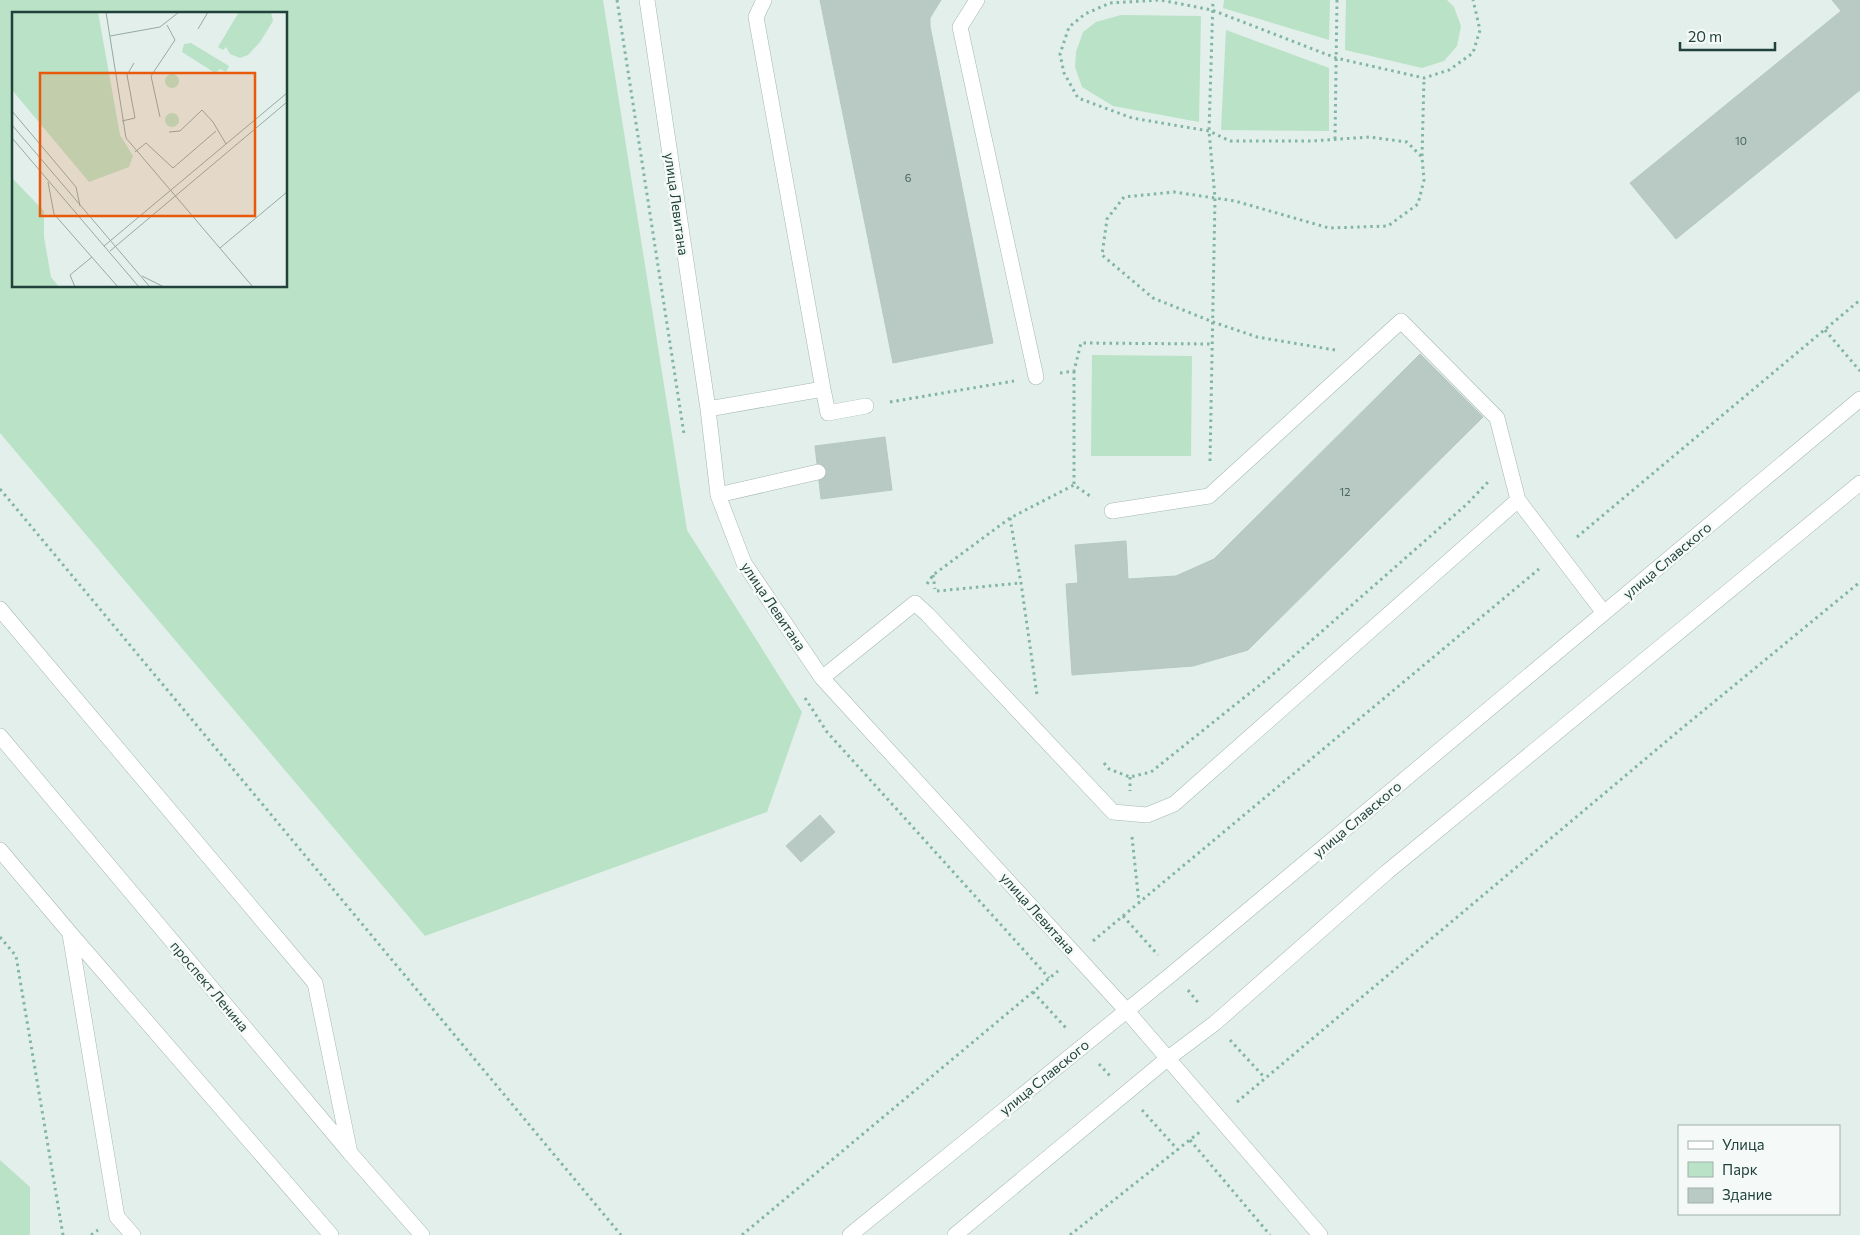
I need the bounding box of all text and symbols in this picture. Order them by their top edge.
inset map [12,12,288,288]
scale bar [1680,20,1775,52]
text: 20 m [1688,27,1722,45]
house number: 10 [1735,134,1747,147]
street label: улица Левитана [661,152,693,256]
house number: 6 [905,171,912,184]
house number: 12 [1340,485,1350,498]
street label: улица Славского [1619,518,1715,602]
street label: улица Левитана [738,558,810,654]
street label: улица Славского [1309,777,1405,861]
street label: улица Левитана [997,869,1079,957]
street label: проспект Ленина [167,937,253,1035]
street label: улица Славского [996,1036,1092,1118]
legend [1678,1125,1840,1215]
text: Улица [1722,1135,1764,1153]
text: Парк [1722,1160,1758,1178]
text: Здание [1722,1185,1772,1203]

